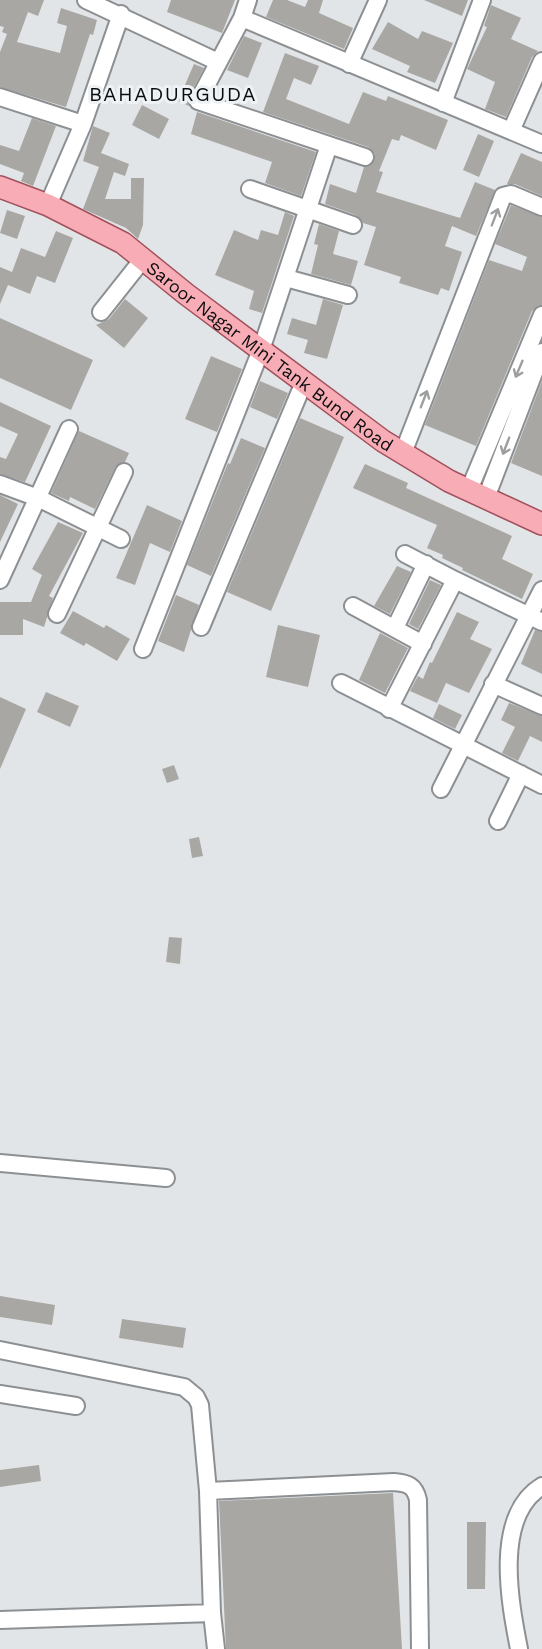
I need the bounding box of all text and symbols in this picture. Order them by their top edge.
district label: BAHADURGUDA [89,82,257,106]
one-way arrow [490,208,501,227]
street label: Saroor Nagar Mini Tank Bund Road [143,256,397,455]
one-way arrow [513,359,524,378]
one-way arrow [420,390,431,409]
one-way arrow [499,436,510,455]

